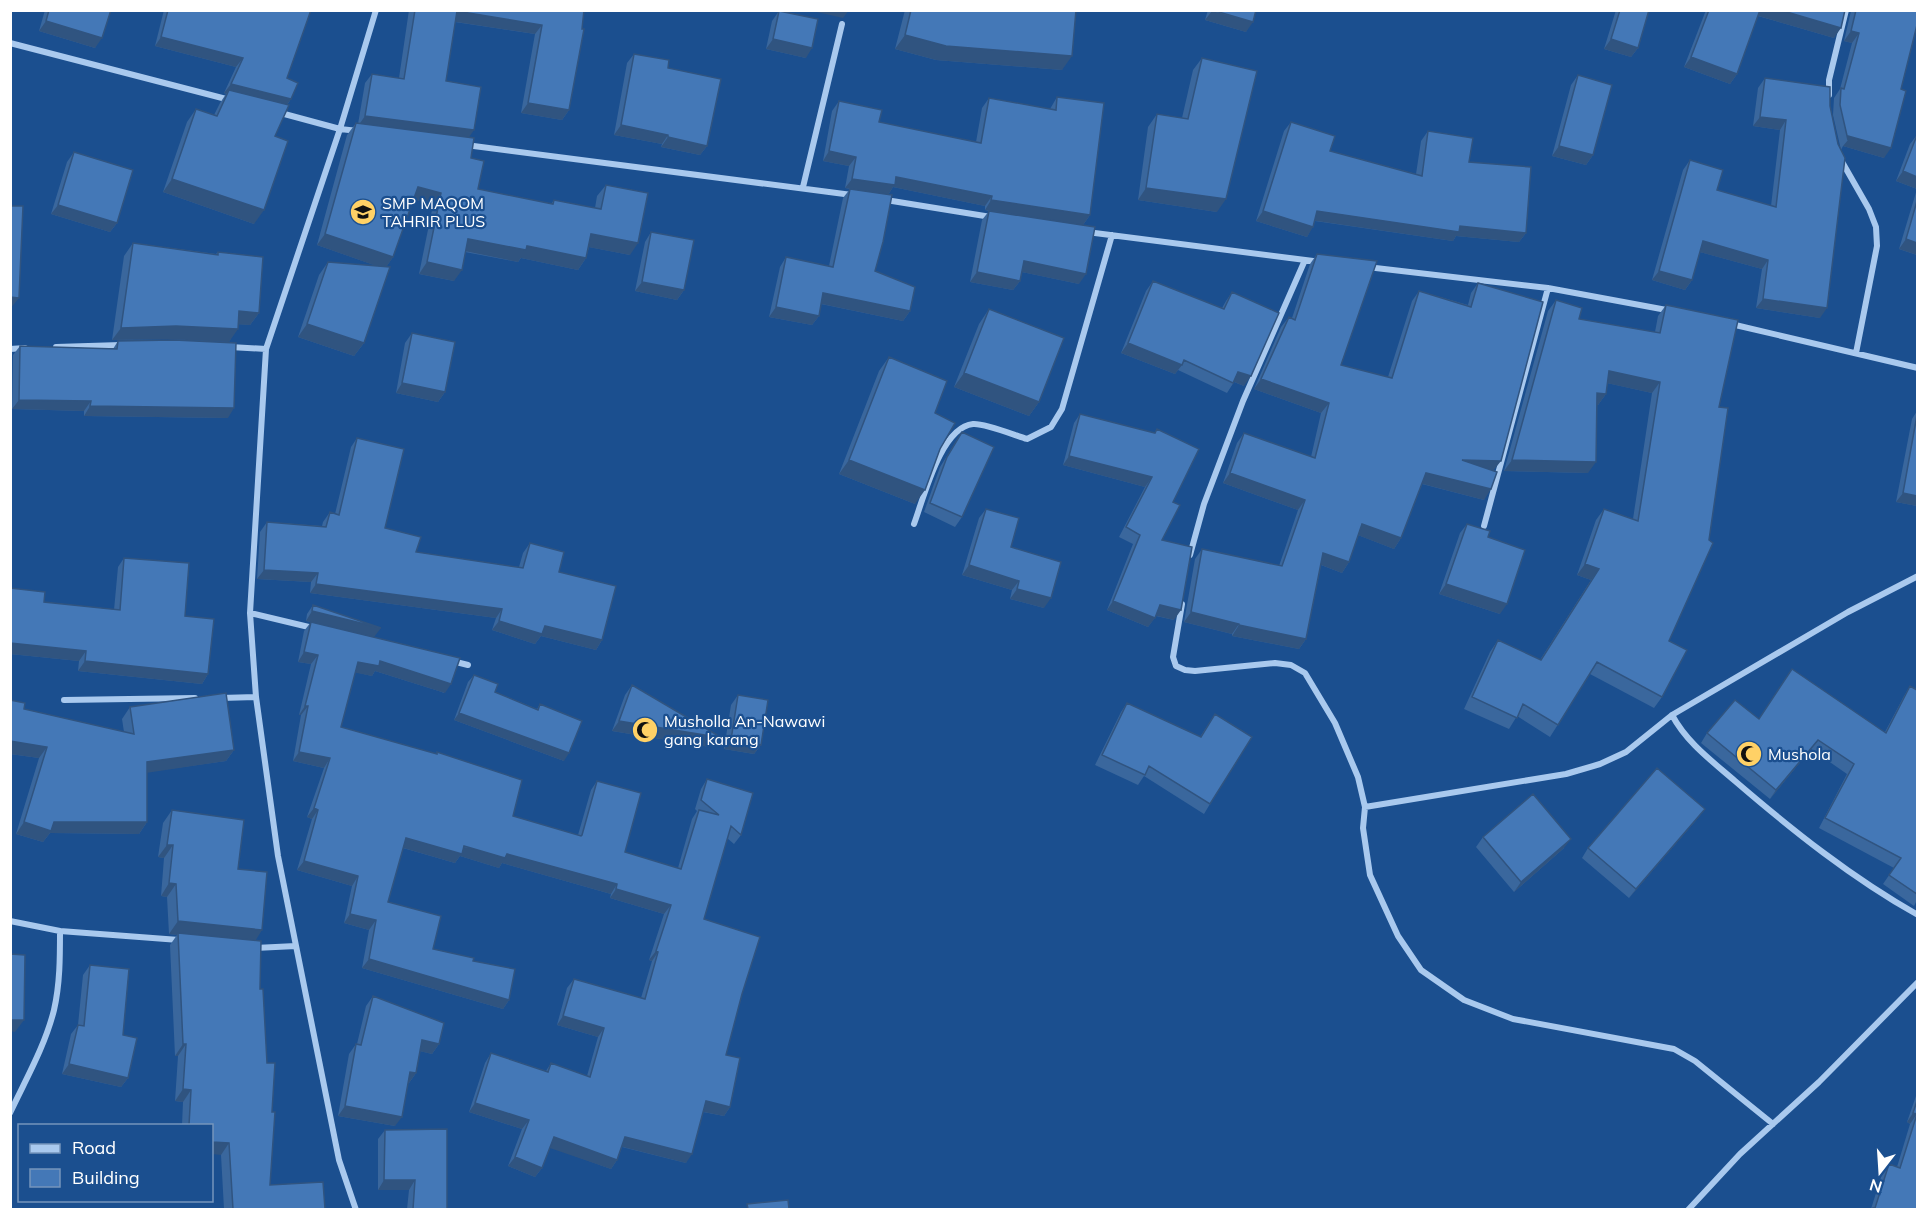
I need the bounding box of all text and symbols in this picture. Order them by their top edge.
place label: SMP MAQOM TAHRIR PLUS [382,193,485,231]
school or university icon: SMP MAQOM TAHRIR PLUS [348,197,378,227]
place label: Musholla An-Nawawi gang karang [664,711,825,749]
mosque icon: Musholla An-Nawawi gang karang [630,715,660,745]
mosque icon: Mushola [1734,739,1764,769]
place label: Mushola [1768,744,1831,764]
legend [18,1124,213,1202]
text: Road [72,1136,116,1159]
north arrow [1850,1142,1910,1202]
text: Building [72,1166,140,1189]
text: N [1867,1175,1884,1198]

